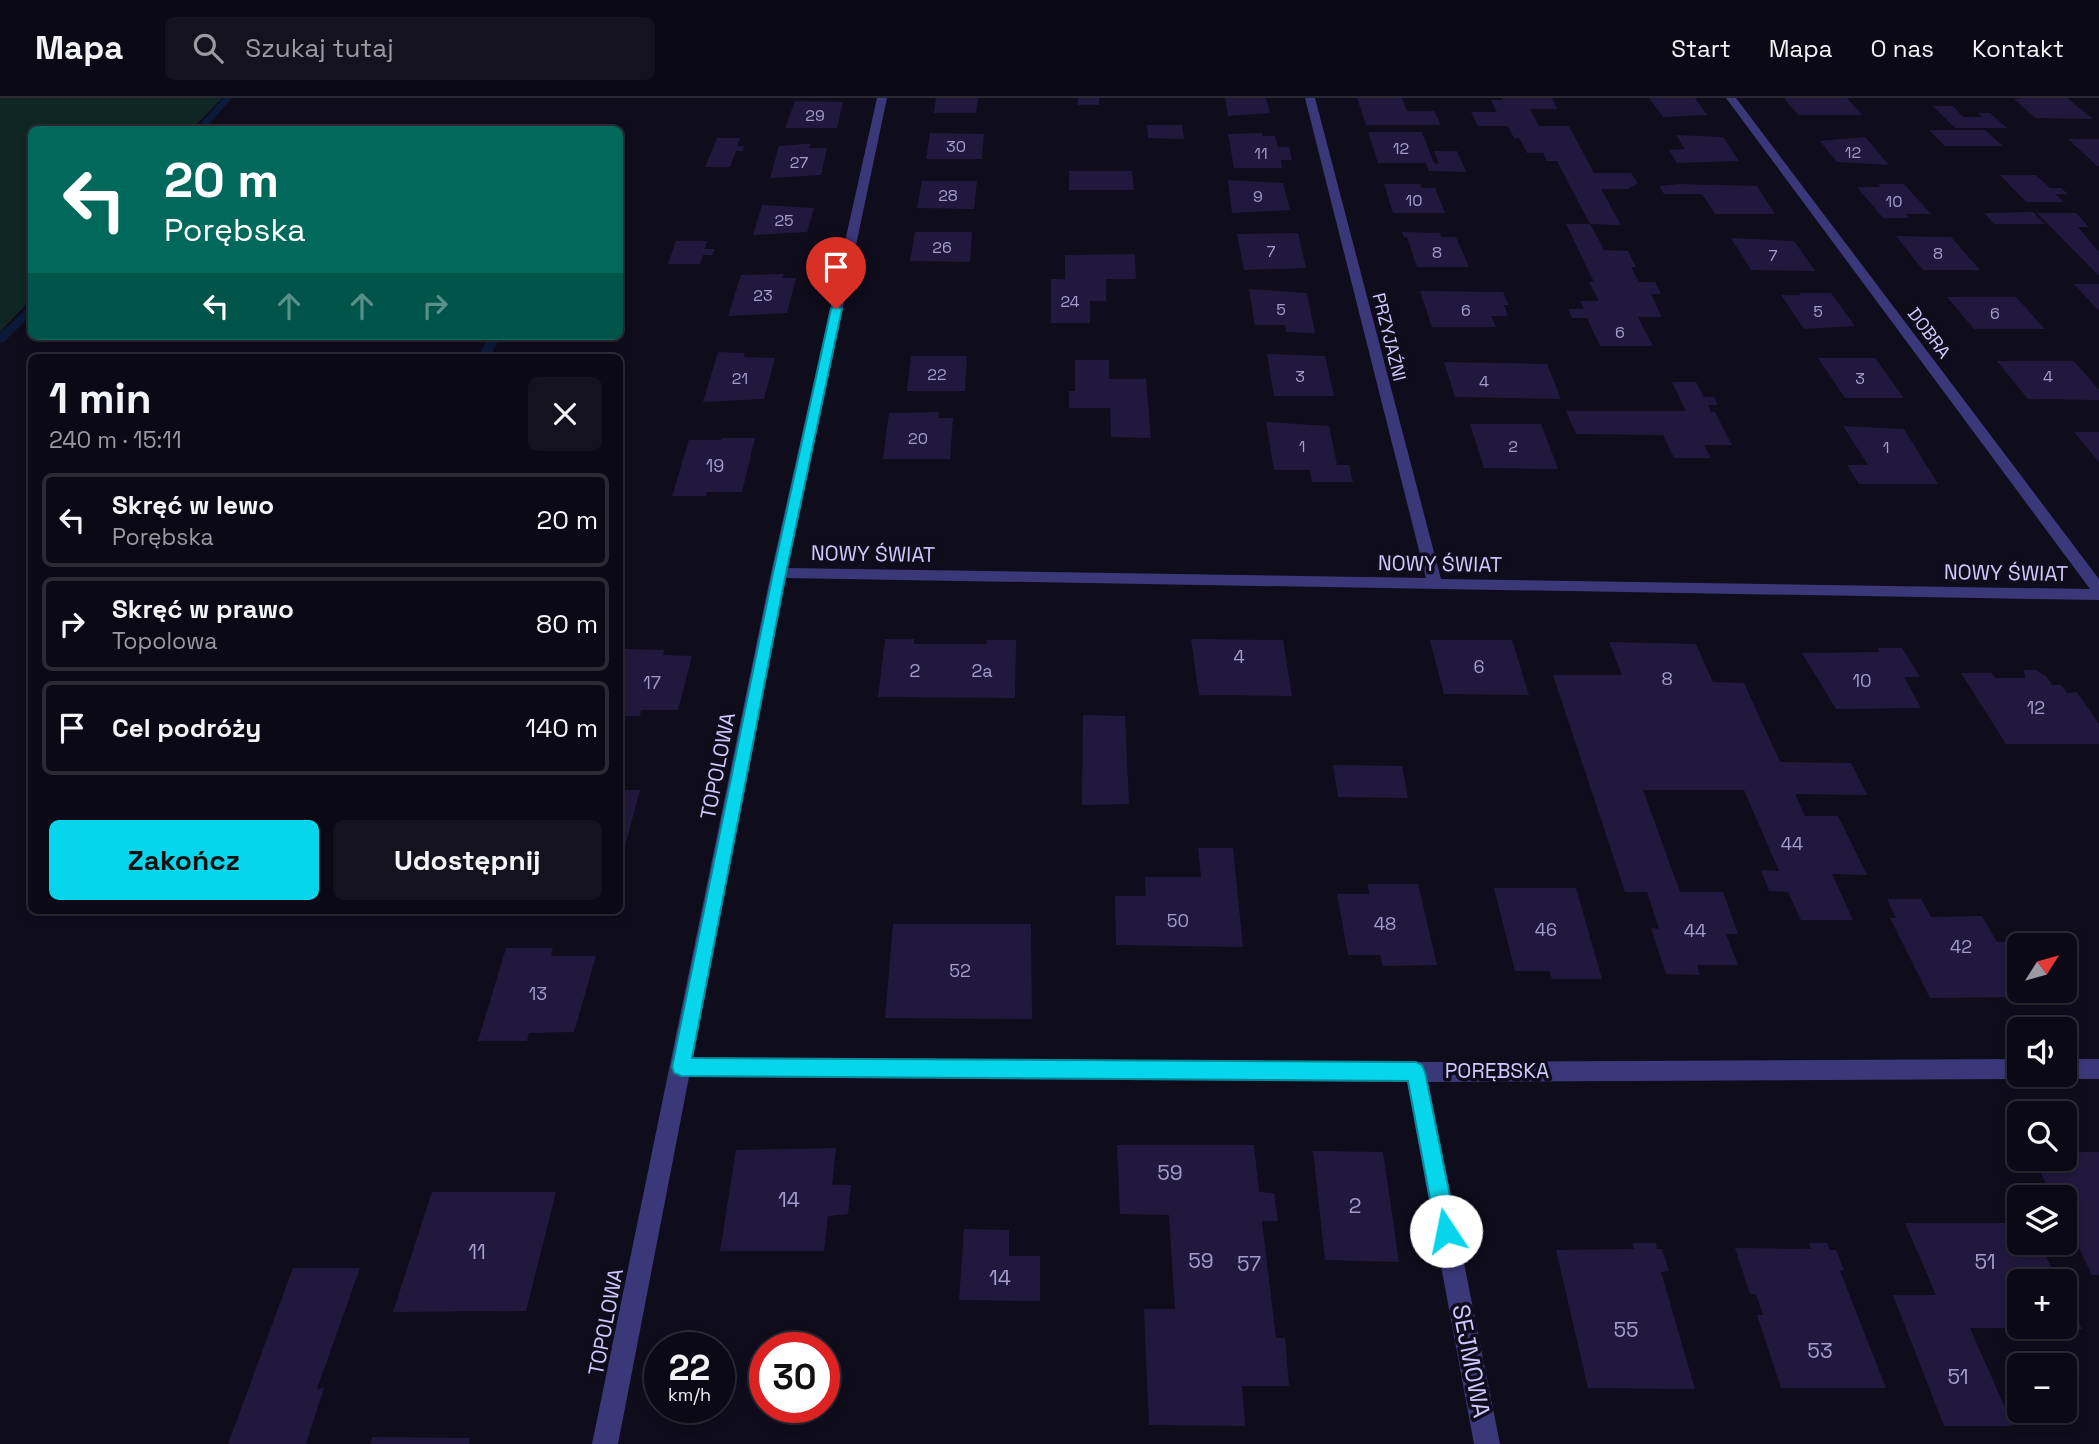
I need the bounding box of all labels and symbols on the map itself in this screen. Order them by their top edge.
house number: 29 [805,105,825,126]
house number: 30 [946,136,966,157]
house number: 12 [1393,138,1409,159]
house number: 12 [1845,142,1861,163]
house number: 11 [1254,143,1268,164]
house number: 27 [790,152,808,173]
house number: 28 [938,185,958,206]
house number: 9 [1253,186,1263,207]
house number: 10 [1406,190,1422,211]
house number: 10 [1886,191,1902,212]
house number: 25 [774,210,794,231]
pin [806,237,866,309]
house number: 26 [932,237,952,258]
house number: 7 [1266,241,1276,262]
house number: 8 [1432,242,1442,263]
house number: 8 [1933,243,1943,264]
house number: 7 [1768,245,1778,266]
house number: 23 [753,285,773,306]
street label: PRZYJAŹNI [1367,290,1412,383]
house number: 24 [1060,291,1080,312]
house number: 5 [1276,299,1286,320]
house number: 6 [1461,300,1471,321]
house number: 5 [1813,301,1823,322]
street label: DOBRA [1903,303,1956,363]
house number: 6 [1990,303,2000,324]
house number: 6 [1615,322,1625,343]
house number: 22 [927,364,947,385]
house number: 3 [1295,366,1305,387]
house number: 4 [2043,366,2053,387]
house number: 21 [732,368,748,389]
house number: 3 [1855,368,1865,389]
house number: 4 [1479,371,1489,392]
house number: 20 [908,428,928,449]
house number: 1 [1299,436,1305,457]
house number: 2 [1508,436,1518,457]
house number: 1 [1883,437,1889,458]
house number: 19 [706,454,724,477]
street label: NOWY ŚWIAT [811,539,935,568]
street label: NOWY ŚWIAT [1378,549,1502,578]
street label: NOWY ŚWIAT [1944,558,2068,587]
house number: 4 [1233,645,1245,668]
house number: 6 [1473,655,1485,678]
house number: 2 [910,659,920,682]
house number: 2a [971,659,993,682]
house number: 8 [1661,667,1673,690]
house number: 10 [1852,669,1872,692]
house number: 17 [643,671,661,694]
house number: 12 [2027,696,2045,719]
street label: TOPOLOWA [694,710,741,822]
house number: 44 [1781,832,1803,855]
house number: 50 [1167,909,1189,932]
house number: 48 [1374,912,1396,935]
house number: 46 [1535,918,1557,941]
house number: 44 [1684,919,1706,942]
north arrow [2007,933,2077,1003]
house number: 42 [1950,935,1972,958]
house number: 52 [949,959,971,982]
house number: 13 [529,982,547,1005]
street label: PORĘBSKA [1445,1057,1549,1084]
house number: 59 [1157,1159,1183,1186]
house number: 14 [778,1186,800,1213]
house number: 2 [1349,1192,1361,1219]
position arrow [1409,1194,1483,1268]
house number: 11 [468,1238,486,1265]
house number: 59 [1188,1247,1214,1274]
house number: 51 [1974,1248,1996,1275]
house number: 57 [1237,1250,1261,1277]
house number: 14 [989,1264,1011,1291]
street label: TOPOLOWA [582,1266,629,1378]
street label: SEJMOWA [1445,1302,1498,1420]
house number: 55 [1613,1316,1639,1343]
speed limit sign: 30 [749,1332,840,1423]
house number: 53 [1807,1337,1833,1364]
house number: 51 [1947,1363,1969,1390]

